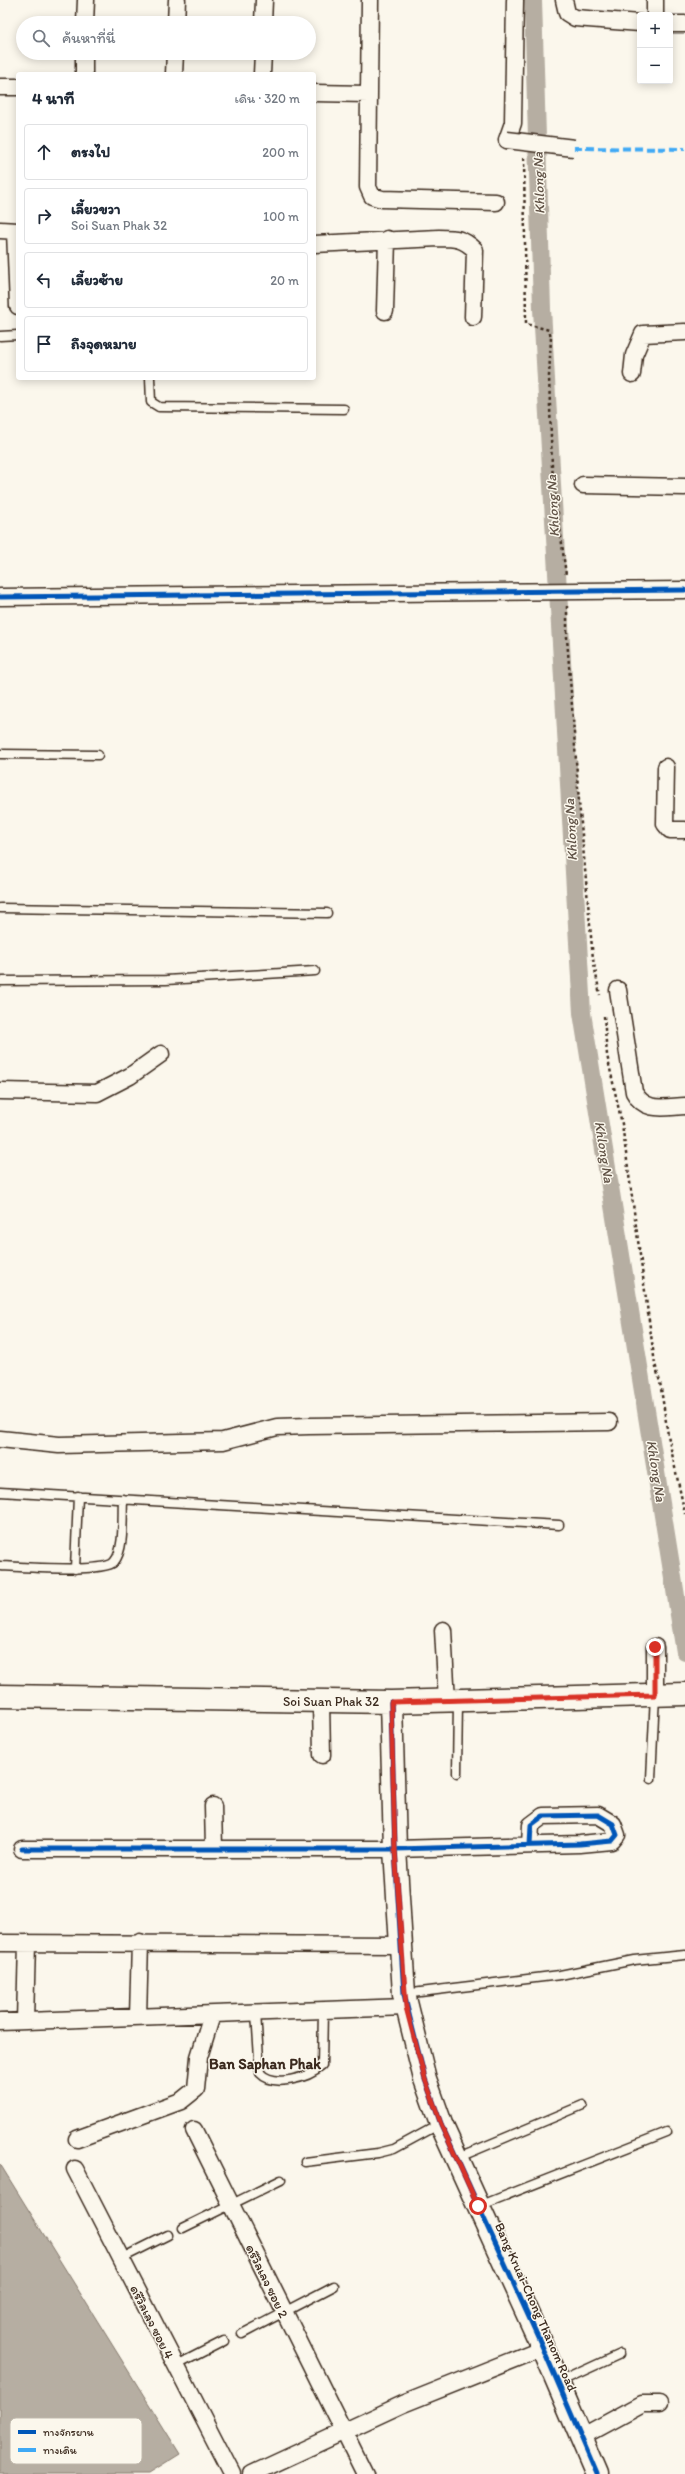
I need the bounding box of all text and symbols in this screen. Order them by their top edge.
map controls [637,12,673,84]
button: + [637,12,673,48]
search box [16,16,316,60]
icon: search [30,27,52,49]
text: ค้นหาที่นี่ [62,29,115,47]
button: − [637,48,673,84]
text: 4 นาที [32,88,74,108]
text: เดิน · 320 m [235,91,300,106]
icon: ahead [33,141,55,163]
text: ตรงไป [71,143,110,161]
text: 200 m [262,145,299,160]
water label: Khlong Na [529,151,549,214]
text: เลี้ยวขวา [71,200,121,218]
icon: right [33,205,55,227]
text: 100 m [263,209,299,224]
text: Soi Suan Phak 32 [71,218,167,233]
icon: left [33,269,55,291]
text: เลี้ยวซ้าย [71,271,123,289]
text: 20 m [270,273,299,288]
icon: arrive [33,333,55,355]
text: ถึงจุดหมาย [71,335,137,353]
water label: Khlong Na [543,473,563,538]
water label: Khlong Na [561,797,581,862]
water label: Khlong Na [591,1120,617,1185]
water label: Khlong Na [643,1439,669,1504]
route end [646,1638,664,1656]
street label: Soi Suan Phak 32 [283,1694,379,1709]
district label: Ban Saphan Phak [209,2055,321,2074]
route start [469,2197,487,2215]
street label: Bang Kruai-Chong Thanom Road [492,2220,580,2394]
street label: ดรีวิลเลจ ซอย 2 [243,2242,291,2320]
street label: ดรีวิลเลจ ซอย 4 [127,2283,177,2362]
legend [10,2418,142,2464]
text: ทางจักรยาน [43,2426,94,2439]
text: ทางเดิน [43,2444,77,2457]

